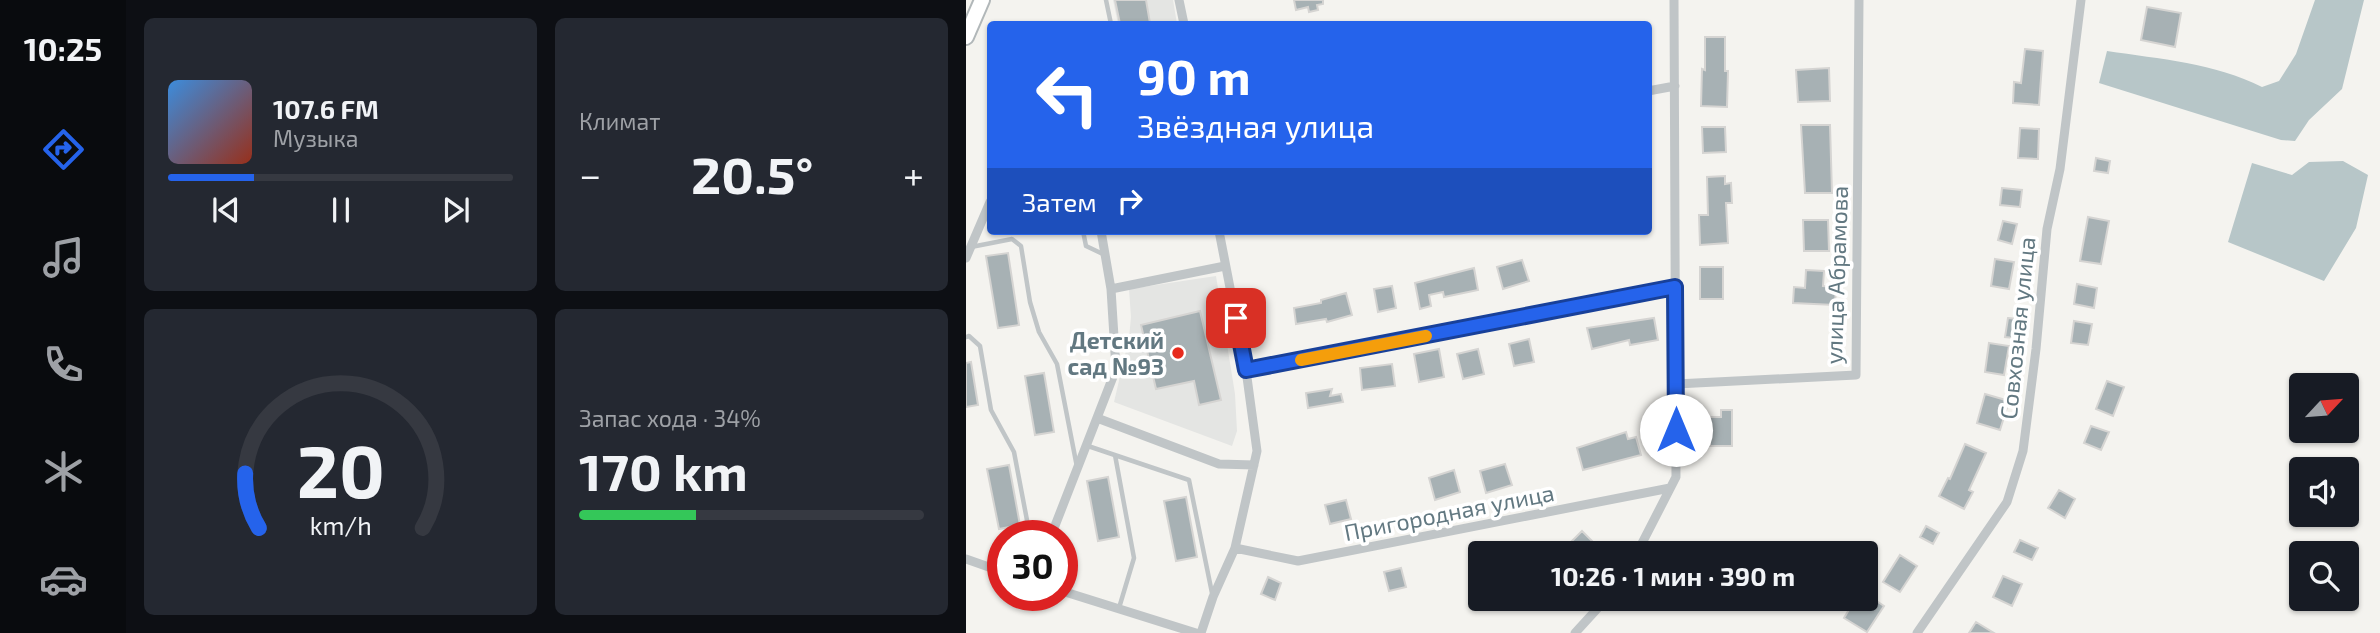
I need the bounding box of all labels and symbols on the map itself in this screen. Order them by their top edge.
street label: улица Абрамова [1819,185,1854,365]
street label: Совхозная улица [1994,235,2041,421]
pin [1206,288,1266,348]
place label: Детский сад №93 [1068,326,1164,380]
marker: Детский сад №93 [1170,345,1186,361]
north arrow [2289,373,2359,443]
position arrow [1639,393,1713,467]
street label: Пригородная улица [1342,478,1557,547]
speed limit sign: 30 [987,520,1078,611]

